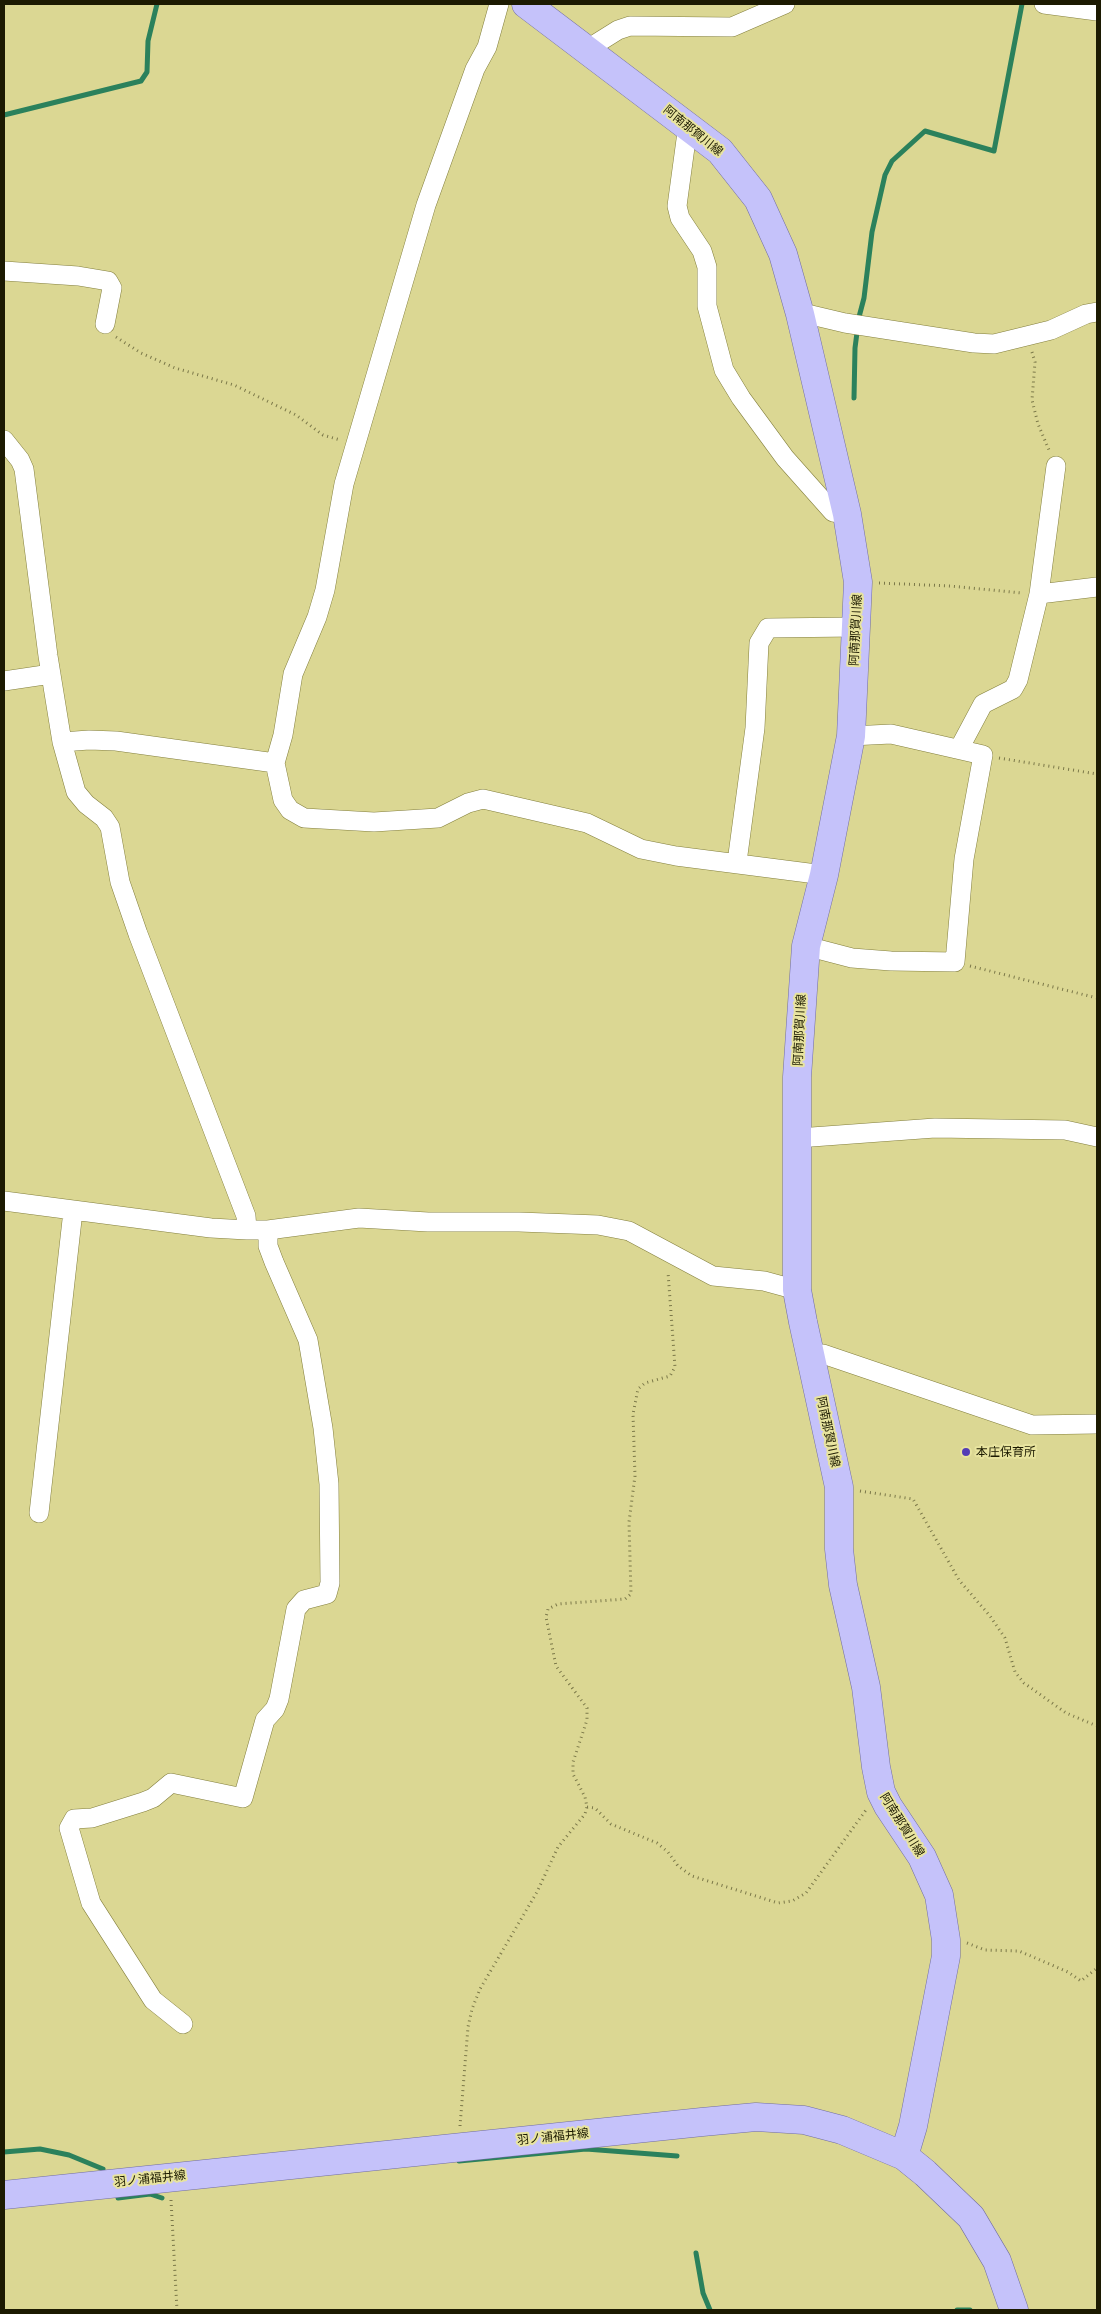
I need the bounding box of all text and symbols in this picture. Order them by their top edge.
street label: 阿南那賀川線 [660,103,726,159]
street label: 阿南那賀川線 [847,594,865,666]
street label: 阿南那賀川線 [791,994,809,1066]
street label: 阿南那賀川線 [813,1395,843,1469]
place label: 本庄保育所 [976,1445,1036,1459]
marker: 本庄保育所 [960,1446,972,1458]
street label: 阿南那賀川線 [877,1791,927,1859]
street label: 羽ノ浦福井線 [516,2126,590,2148]
street label: 羽ノ浦福井線 [113,2168,187,2190]

